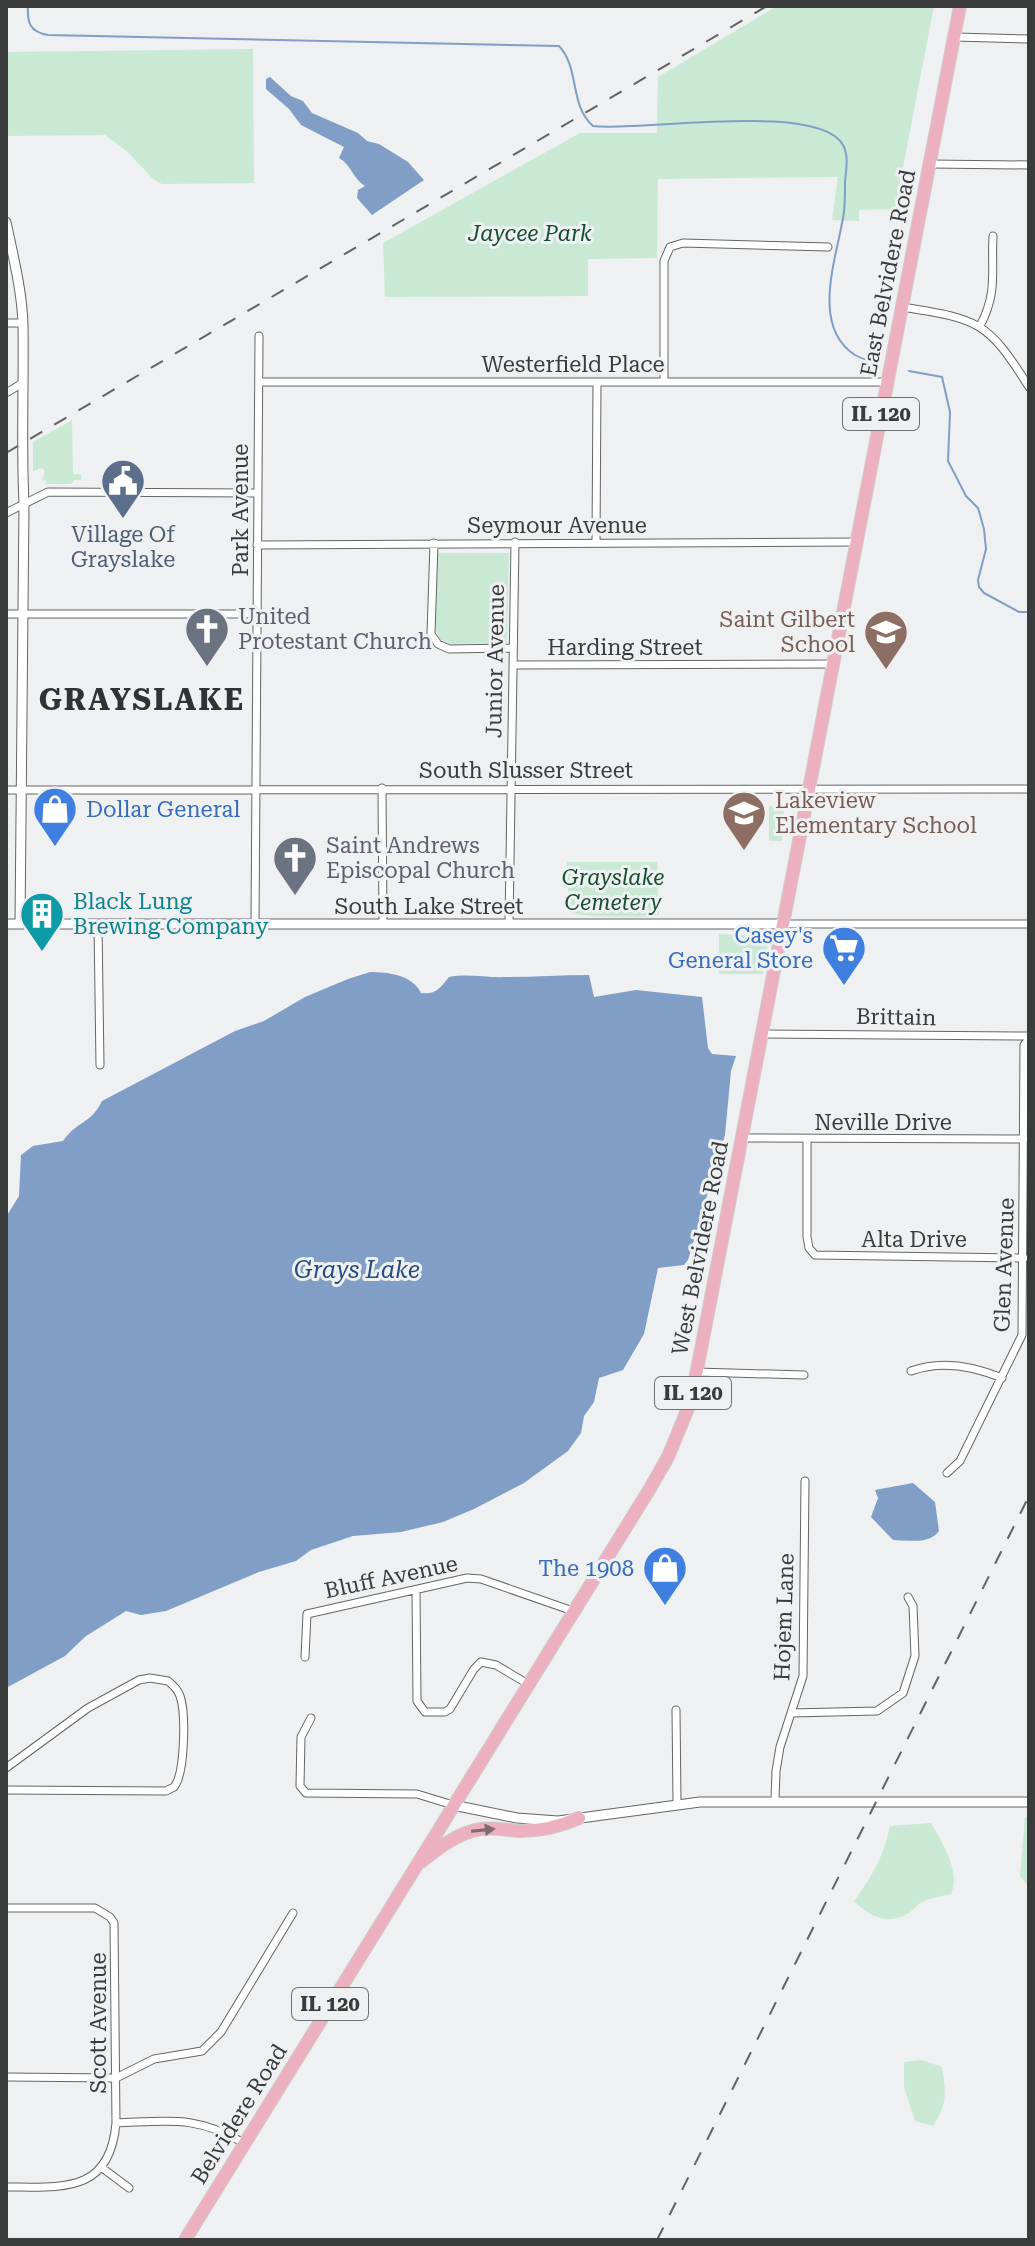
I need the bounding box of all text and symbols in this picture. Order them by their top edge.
street label: East Belvidere Road [856,167,920,379]
park label: Jaycee Park [467,221,592,246]
street label: Westerfield Place [481,352,665,377]
road number: IL 120 [843,398,919,430]
street label: Park Avenue [228,444,253,576]
public building icon: Village Of Grayslake [99,457,147,520]
street label: Seymour Avenue [467,513,647,538]
place label: Village Of Grayslake [71,522,176,572]
street label: Junior Avenue [481,584,509,738]
place label: United Protestant Church [238,604,432,654]
church icon: United Protestant Church [183,605,231,668]
place label: Saint Gilbert School [720,607,855,657]
school or university icon: Saint Gilbert School [862,608,910,671]
street label: Harding Street [547,635,703,660]
district label: GRAYSLAKE [39,682,245,717]
street label: South Slusser Street [419,758,633,783]
shop icon: Dollar General [31,785,79,848]
place label: Lakeview Elementary School [775,788,977,838]
school or university icon: Lakeview Elementary School [720,789,768,852]
place label: Dollar General [86,797,240,822]
place label: Saint Andrews Episcopal Church [326,833,515,883]
church icon: Saint Andrews Episcopal Church [271,834,319,897]
park label: Grayslake Cemetery [562,865,664,915]
place label: Black Lung Brewing Company [73,889,268,939]
building icon: Black Lung Brewing Company [18,890,66,953]
street label: South Lake Street [334,894,524,919]
place label: Casey's General Store [668,923,813,973]
supermarket icon: Casey's General Store [820,924,868,987]
street label: Brittain [856,1004,936,1030]
street label: Neville Drive [814,1110,952,1135]
street label: West Belvidere Road [667,1139,733,1357]
street label: Glen Avenue [989,1197,1019,1333]
street label: Alta Drive [861,1227,967,1252]
water label: Grays Lake [294,1256,420,1284]
road number: IL 120 [655,1377,731,1409]
shop icon: The 1908 [641,1544,689,1607]
street label: Bluff Avenue [322,1551,460,1603]
street label: Hojem Lane [769,1553,799,1681]
place label: The 1908 [538,1556,634,1581]
one-way arrow [471,1824,496,1837]
street label: Scott Avenue [86,1953,111,2093]
road number: IL 120 [292,1988,368,2020]
street label: Belvidere Road [186,2040,292,2188]

